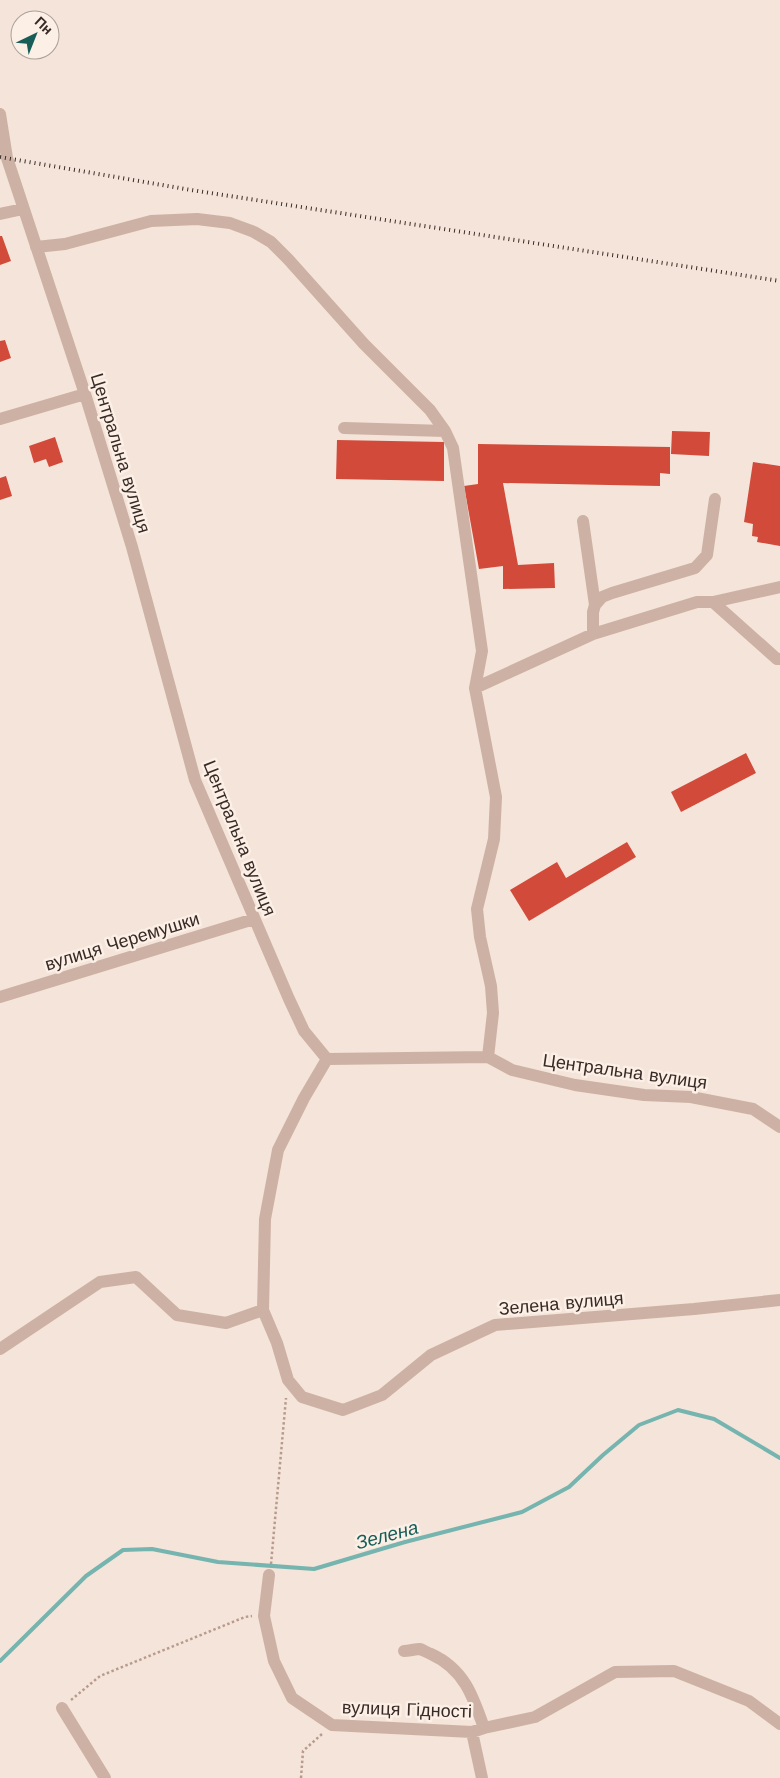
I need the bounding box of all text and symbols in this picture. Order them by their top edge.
north arrow [10,10,60,60]
text: Пн [32,13,56,38]
street label: Центральна вулиця [87,371,155,535]
street label: Центральна вулиця [199,757,281,919]
street label: вулиця Черемушки [42,907,202,975]
street label: Центральна вулиця [541,1049,709,1093]
street label: Зелена вулиця [498,1287,624,1319]
water label: Зелена [353,1516,421,1554]
street label: вулиця Гідності [342,1696,472,1722]

